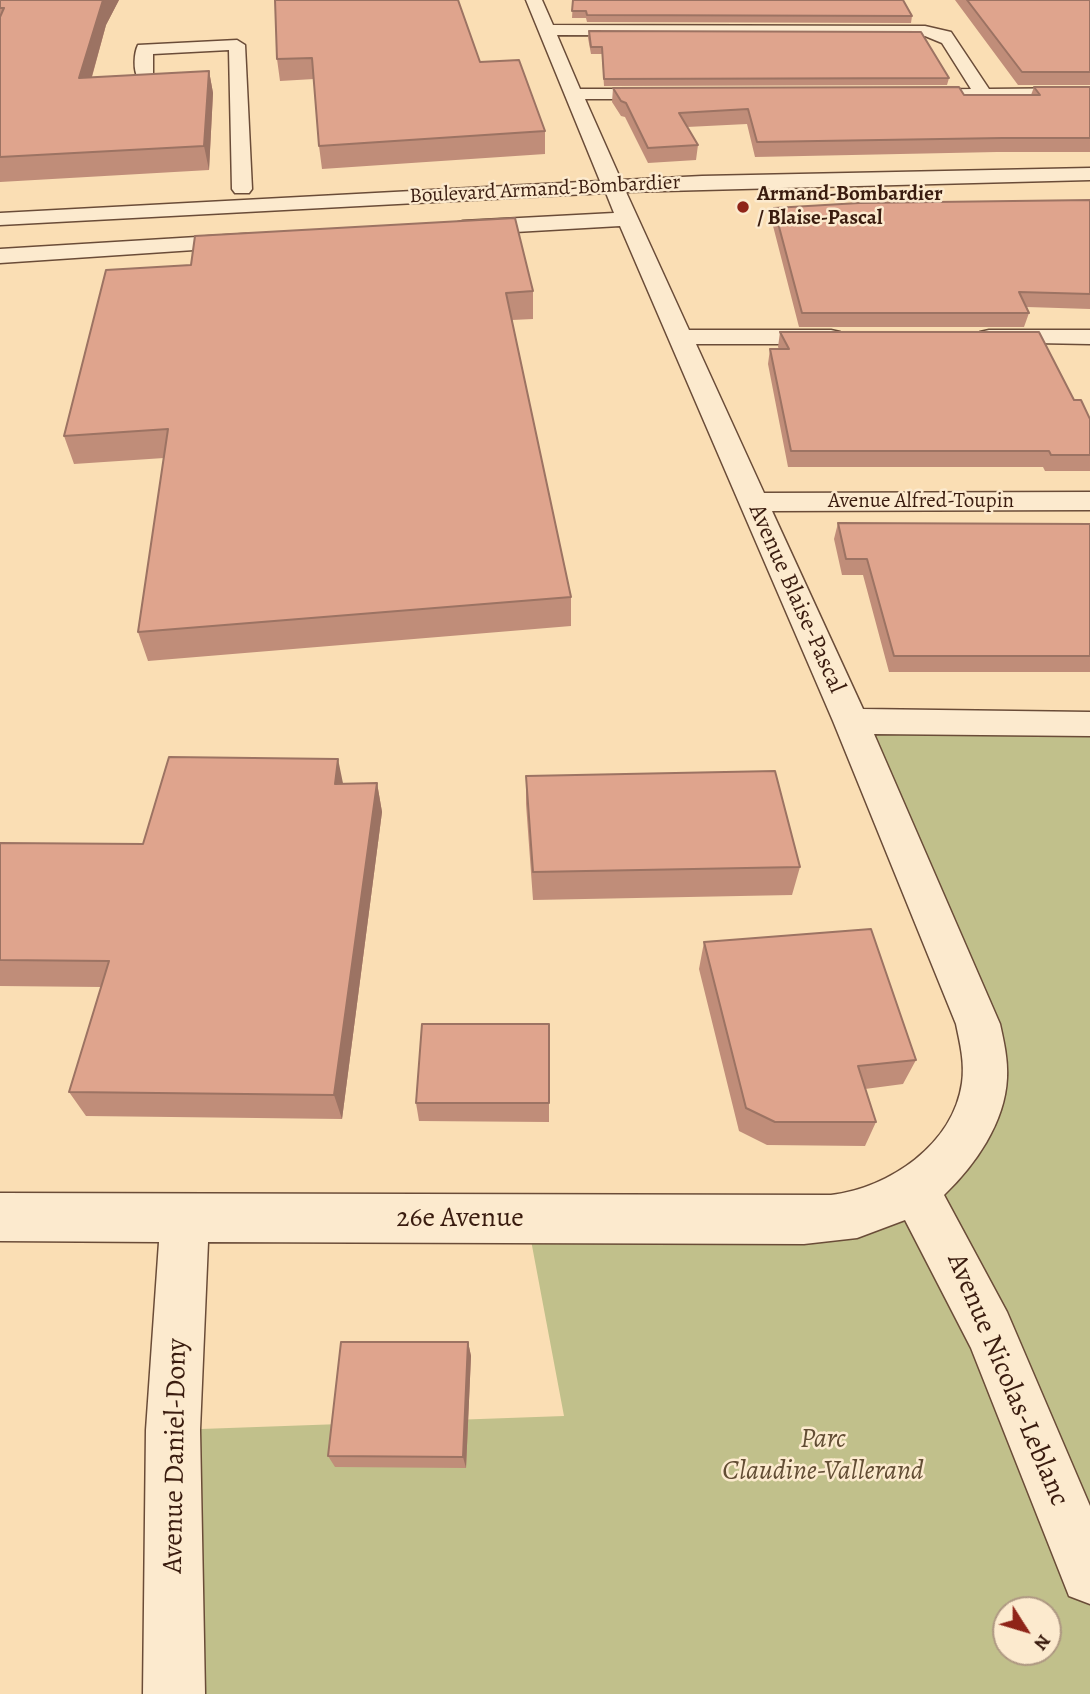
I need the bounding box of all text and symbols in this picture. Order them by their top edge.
street label: Boulevard Armand-Bombardier [409,170,681,210]
place label: Armand-Bombardier / Blaise-Pascal [757,182,943,232]
marker: Armand-Bombardier / Blaise-Pascal [735,199,751,215]
street label: Avenue Alfred-Toupin [828,489,1014,515]
street label: Avenue Blaise-Pascal [741,500,851,698]
street label: 26e Avenue [396,1202,524,1236]
street label: Avenue Nicolas-Leblanc [939,1249,1075,1511]
street label: Avenue Daniel-Dony [157,1338,195,1574]
park label: Parc Claudine-Vallerand [722,1423,924,1489]
north arrow [992,1596,1062,1666]
text: N [1028,1629,1057,1656]

